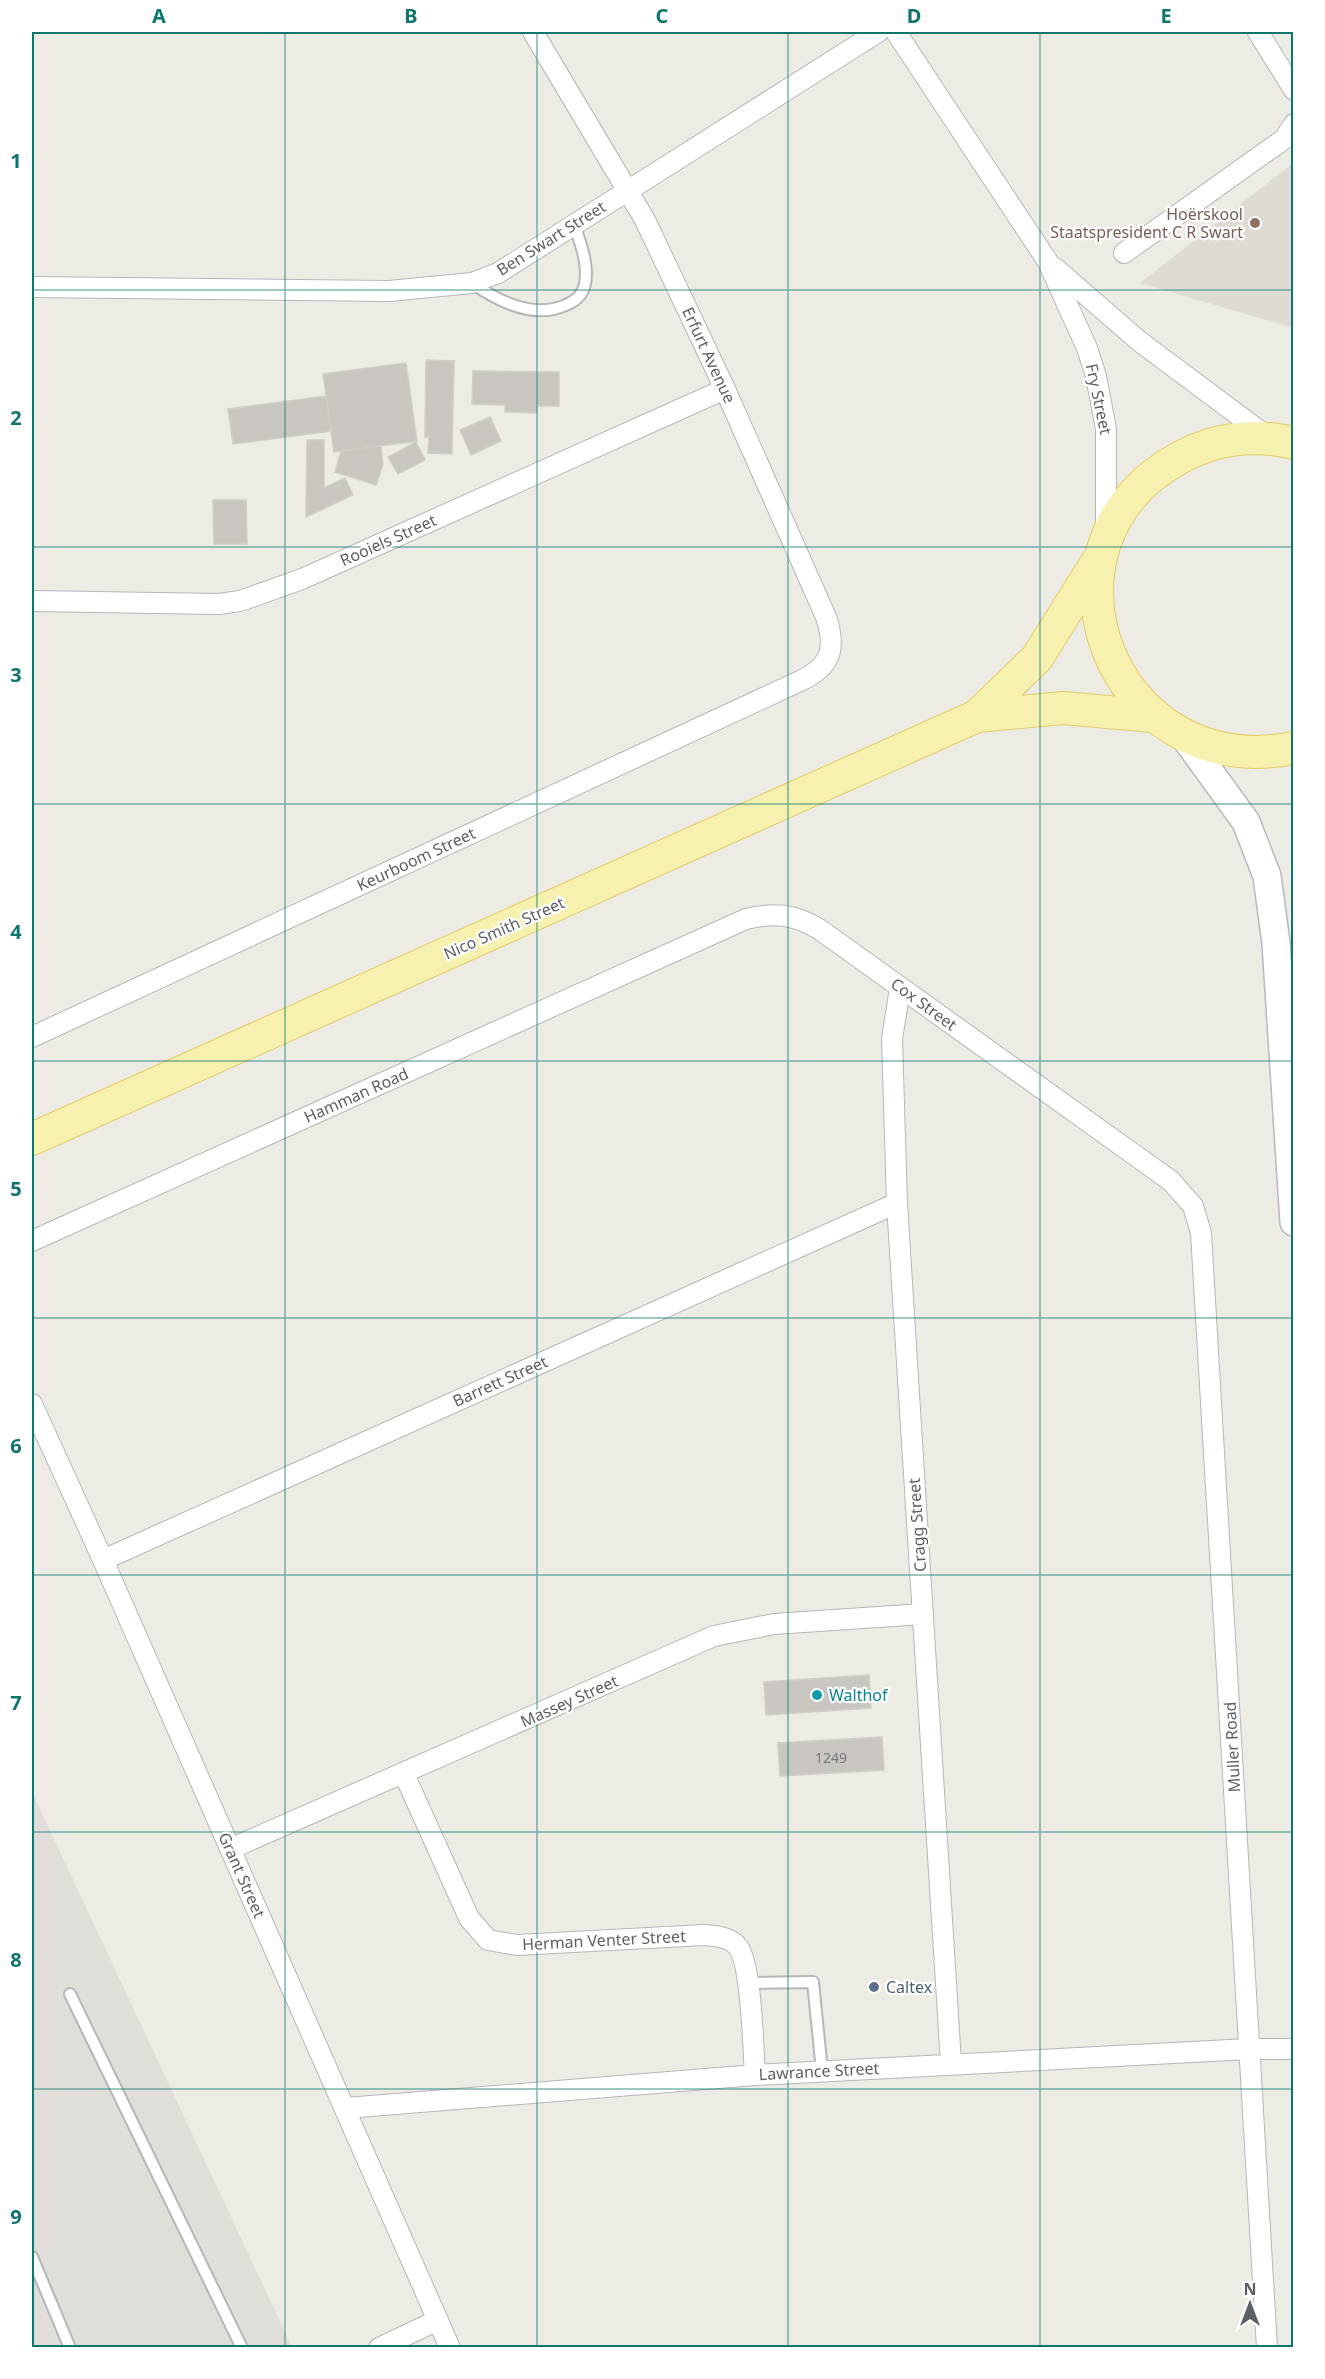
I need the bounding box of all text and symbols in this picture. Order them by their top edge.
text: A [152,2,166,29]
text: B [404,2,418,29]
text: C [656,2,669,29]
text: D [907,2,921,29]
text: E [1160,2,1172,29]
text: 1 [10,147,22,174]
street label: Ben Swart Street [492,195,610,280]
place label: Hoërskool Staatspresident C R Swart [1050,203,1243,243]
marker: Hoërskool Staatspresident C R Swart [1248,216,1262,230]
street label: Erfurt Avenue [677,303,741,407]
street label: Fry Street [1081,362,1117,437]
text: 2 [10,404,22,431]
street label: Rooiels Street [336,509,440,571]
text: 3 [10,661,22,688]
street label: Keurboom Street [353,822,479,896]
street label: Nico Smith Street [440,891,568,965]
text: 4 [10,918,22,945]
street label: Cox Street [886,973,962,1036]
street label: Hamman Road [300,1062,412,1128]
text: 5 [10,1175,22,1202]
street label: Barrett Street [449,1350,551,1412]
text: 6 [10,1432,22,1459]
street label: Cragg Street [903,1477,931,1573]
street label: Massey Street [517,1670,621,1732]
place label: Walthof [829,1684,889,1706]
marker: Walthof [810,1688,824,1702]
text: 7 [10,1689,22,1716]
street label: Muller Road [1219,1701,1245,1793]
house number: 1249 [815,1748,847,1767]
street label: Grant Street [213,1829,271,1921]
street label: Herman Venter Street [522,1925,687,1955]
text: 8 [10,1946,22,1973]
place label: Caltex [886,1976,933,1998]
marker: Caltex [867,1980,881,1994]
street label: Lawrance Street [758,2057,880,2085]
text: 9 [10,2203,22,2230]
north arrow [1220,2274,1280,2334]
text: N [1243,2278,1257,2300]

